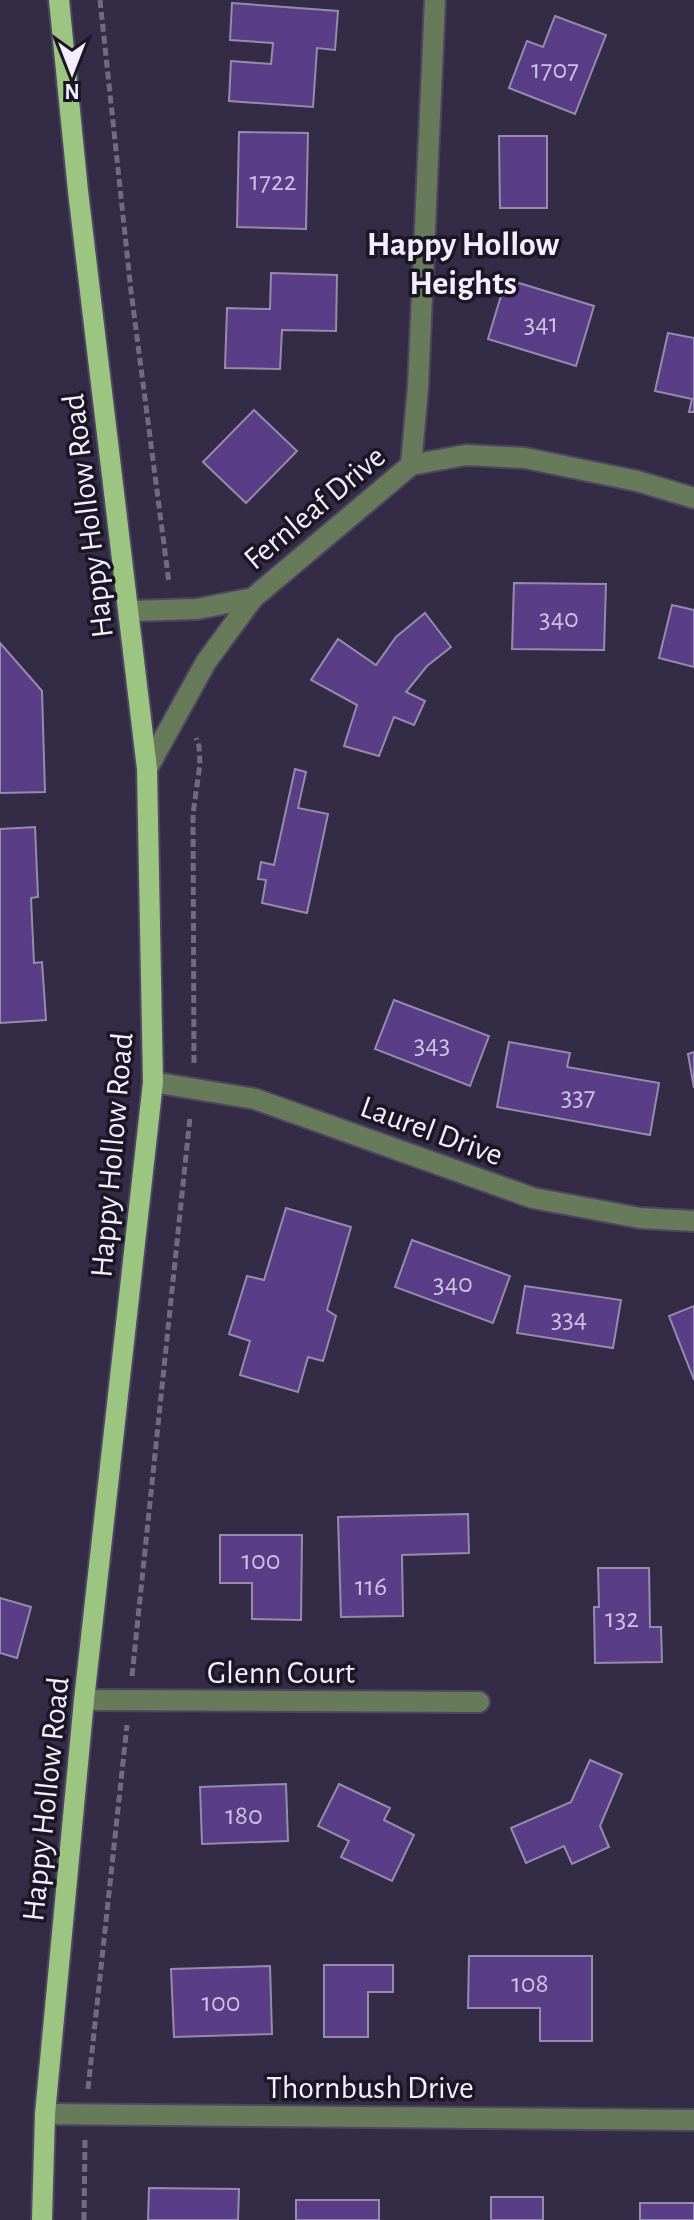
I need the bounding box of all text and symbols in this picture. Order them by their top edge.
north arrow [32,32,112,112]
house number: 1707 [531,56,579,84]
text: N [64,80,80,102]
house number: 1722 [250,168,296,196]
district label: Happy Hollow Heights [367,228,559,301]
house number: 341 [524,310,558,338]
street label: Happy Hollow Road [57,392,119,640]
street label: Fernleaf Drive [238,440,391,576]
house number: 340 [539,605,579,633]
street label: Happy Hollow Road [85,1031,139,1279]
house number: 343 [414,1031,450,1059]
house number: 337 [561,1083,595,1111]
street label: Laurel Drive [356,1090,507,1171]
house number: 340 [433,1270,473,1298]
house number: 334 [551,1305,587,1333]
house number: 100 [241,1547,281,1575]
house number: 116 [355,1573,387,1601]
house number: 132 [605,1605,639,1633]
street label: Glenn Court [207,1657,355,1689]
street label: Happy Hollow Road [17,1675,75,1923]
house number: 180 [225,1802,263,1830]
house number: 108 [511,1970,549,1998]
house number: 100 [201,1989,241,2017]
street label: Thornbush Drive [266,2072,474,2104]

